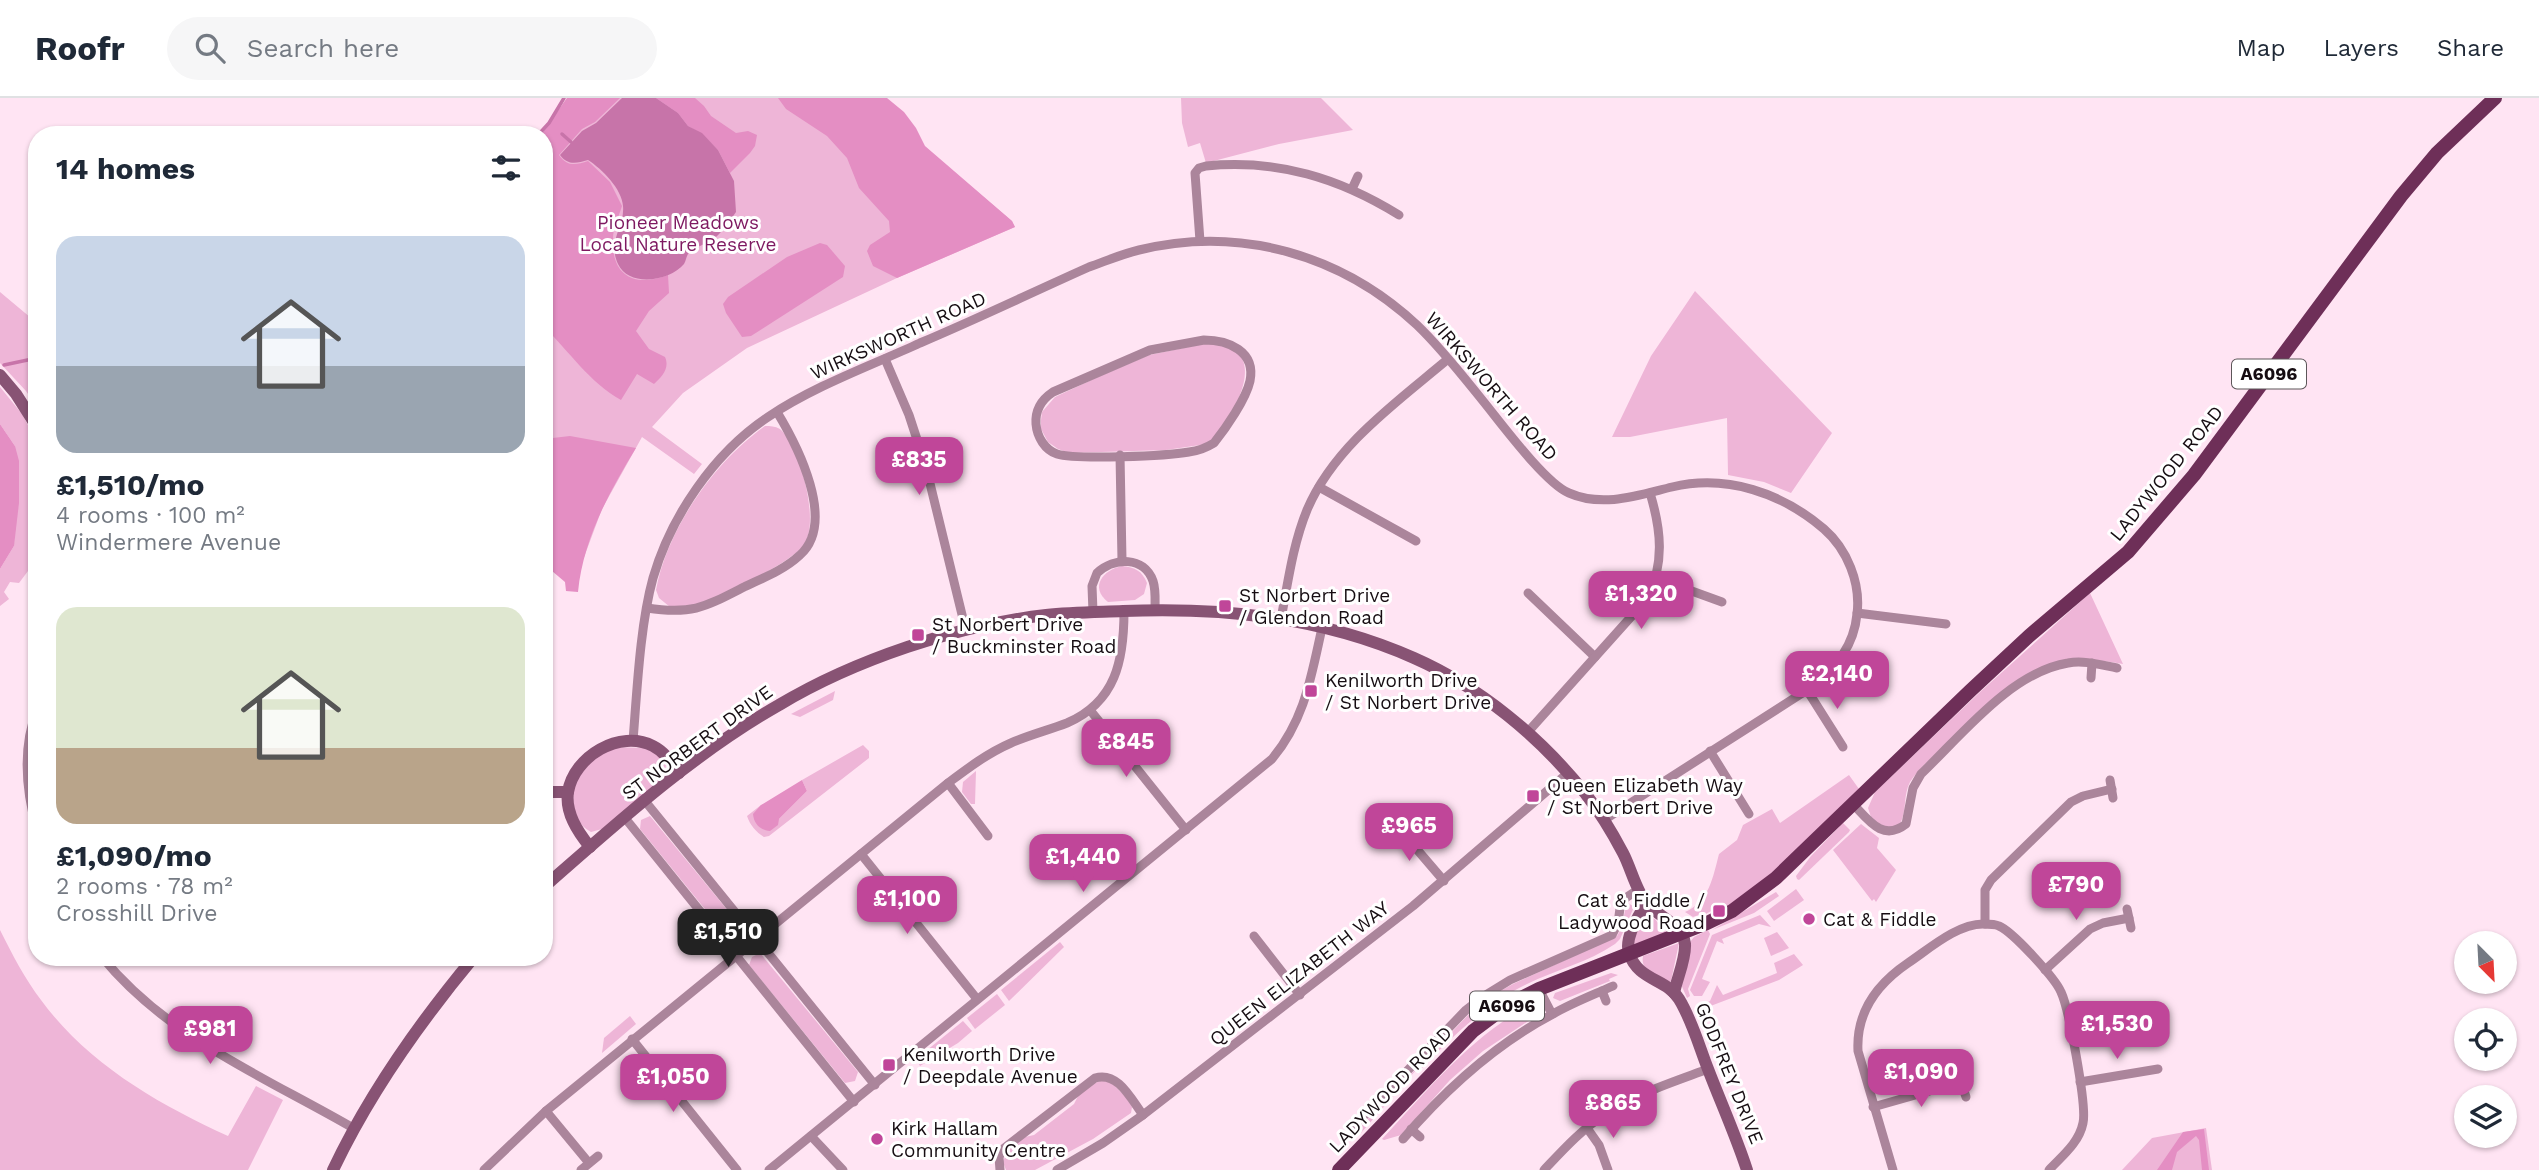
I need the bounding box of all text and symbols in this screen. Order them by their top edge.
search box [167,17,657,80]
text: Roofr [35,29,125,68]
icon: search [191,29,229,67]
text: Search here [247,33,399,63]
text: Map [2237,34,2285,62]
text: Layers [2323,34,2399,62]
text: Share [2437,34,2504,62]
icon: filters [487,149,525,187]
text: 14 homes [56,151,195,186]
park label: Pioneer Meadows Local Nature Reserve [579,211,777,256]
icon: home [228,281,354,407]
street label: WIRKSWORTH ROAD [807,286,990,385]
street label: WIRKSWORTH ROAD [1421,307,1563,465]
road number: A6096 [2232,360,2306,388]
street label: LADYWOOD ROAD [2105,401,2228,546]
pin: £835 [878,438,960,497]
text: £835 [891,446,947,473]
text: £1,510/mo [56,467,205,502]
text: 4 rooms · 100 m² [56,502,245,529]
text: Windermere Avenue [56,529,281,556]
pin: £1,320 [1584,572,1698,631]
text: £1,320 [1604,580,1678,607]
place label: St Norbert Drive / Glendon Road [1239,584,1390,629]
marker: St Norbert Drive / Glendon Road [1217,598,1233,614]
place label: St Norbert Drive / Buckminster Road [932,613,1116,658]
marker: St Norbert Drive / Buckminster Road [910,627,926,643]
icon: home [228,652,354,778]
pin: £2,140 [1780,652,1894,711]
text: £2,140 [1801,660,1873,687]
place label: Kenilworth Drive / St Norbert Drive [1325,669,1491,714]
street label: ST NORBERT DRIVE [618,680,777,805]
marker: Kenilworth Drive / St Norbert Drive [1303,683,1319,699]
pin: £845 [1085,720,1167,779]
text: £845 [1098,728,1154,755]
place label: Queen Elizabeth Way / St Norbert Drive [1547,774,1743,819]
marker: Queen Elizabeth Way / St Norbert Drive [1525,788,1541,804]
pin: £965 [1368,804,1450,863]
text: £965 [1381,812,1437,839]
pin: £1,440 [1026,834,1140,894]
text: £1,090/mo [56,838,212,873]
text: £1,440 [1045,843,1121,870]
pin: £790 [2035,862,2117,922]
text: £790 [2048,871,2104,898]
text: 2 rooms · 78 m² [56,873,233,900]
pin: £1,100 [850,876,964,936]
text: £1,100 [873,885,941,912]
place label: Cat & Fiddle / Ladywood Road [1558,889,1705,934]
street label: QUEEN ELIZABETH WAY [1205,896,1394,1051]
text: Crosshill Drive [56,900,218,927]
marker: Cat & Fiddle / Ladywood Road [1711,903,1727,919]
place label: Cat & Fiddle [1823,908,1936,931]
pin: £1,510 [671,910,785,969]
marker: Cat & Fiddle [1801,911,1817,927]
text: £1,510 [694,918,763,945]
north arrow [2454,931,2516,994]
map controls [2454,931,2517,1148]
road number: A6096 [1470,992,1544,1021]
street label: GODFREY DRIVE [1691,999,1768,1147]
pin: £1,530 [2060,1002,2174,1061]
pin: £981 [169,1006,251,1066]
button: locate [2454,1008,2517,1071]
text: £1,530 [2081,1010,2153,1037]
text: £981 [184,1015,236,1042]
street label: LADYWOOD ROAD [1324,1021,1457,1158]
place label: Kenilworth Drive / Deepdale Avenue [903,1043,1078,1088]
pin: £1,090 [1864,1049,1978,1109]
pin: £1,050 [616,1054,730,1114]
marker: Kenilworth Drive / Deepdale Avenue [881,1057,897,1073]
text: £1,090 [1884,1058,1958,1085]
text: £1,050 [636,1063,710,1090]
pin: £865 [1572,1080,1654,1140]
button: layers [2454,1085,2517,1148]
text: £865 [1585,1089,1641,1116]
place label: Kirk Hallam Community Centre [891,1117,1066,1162]
marker: Kirk Hallam Community Centre [869,1131,885,1147]

